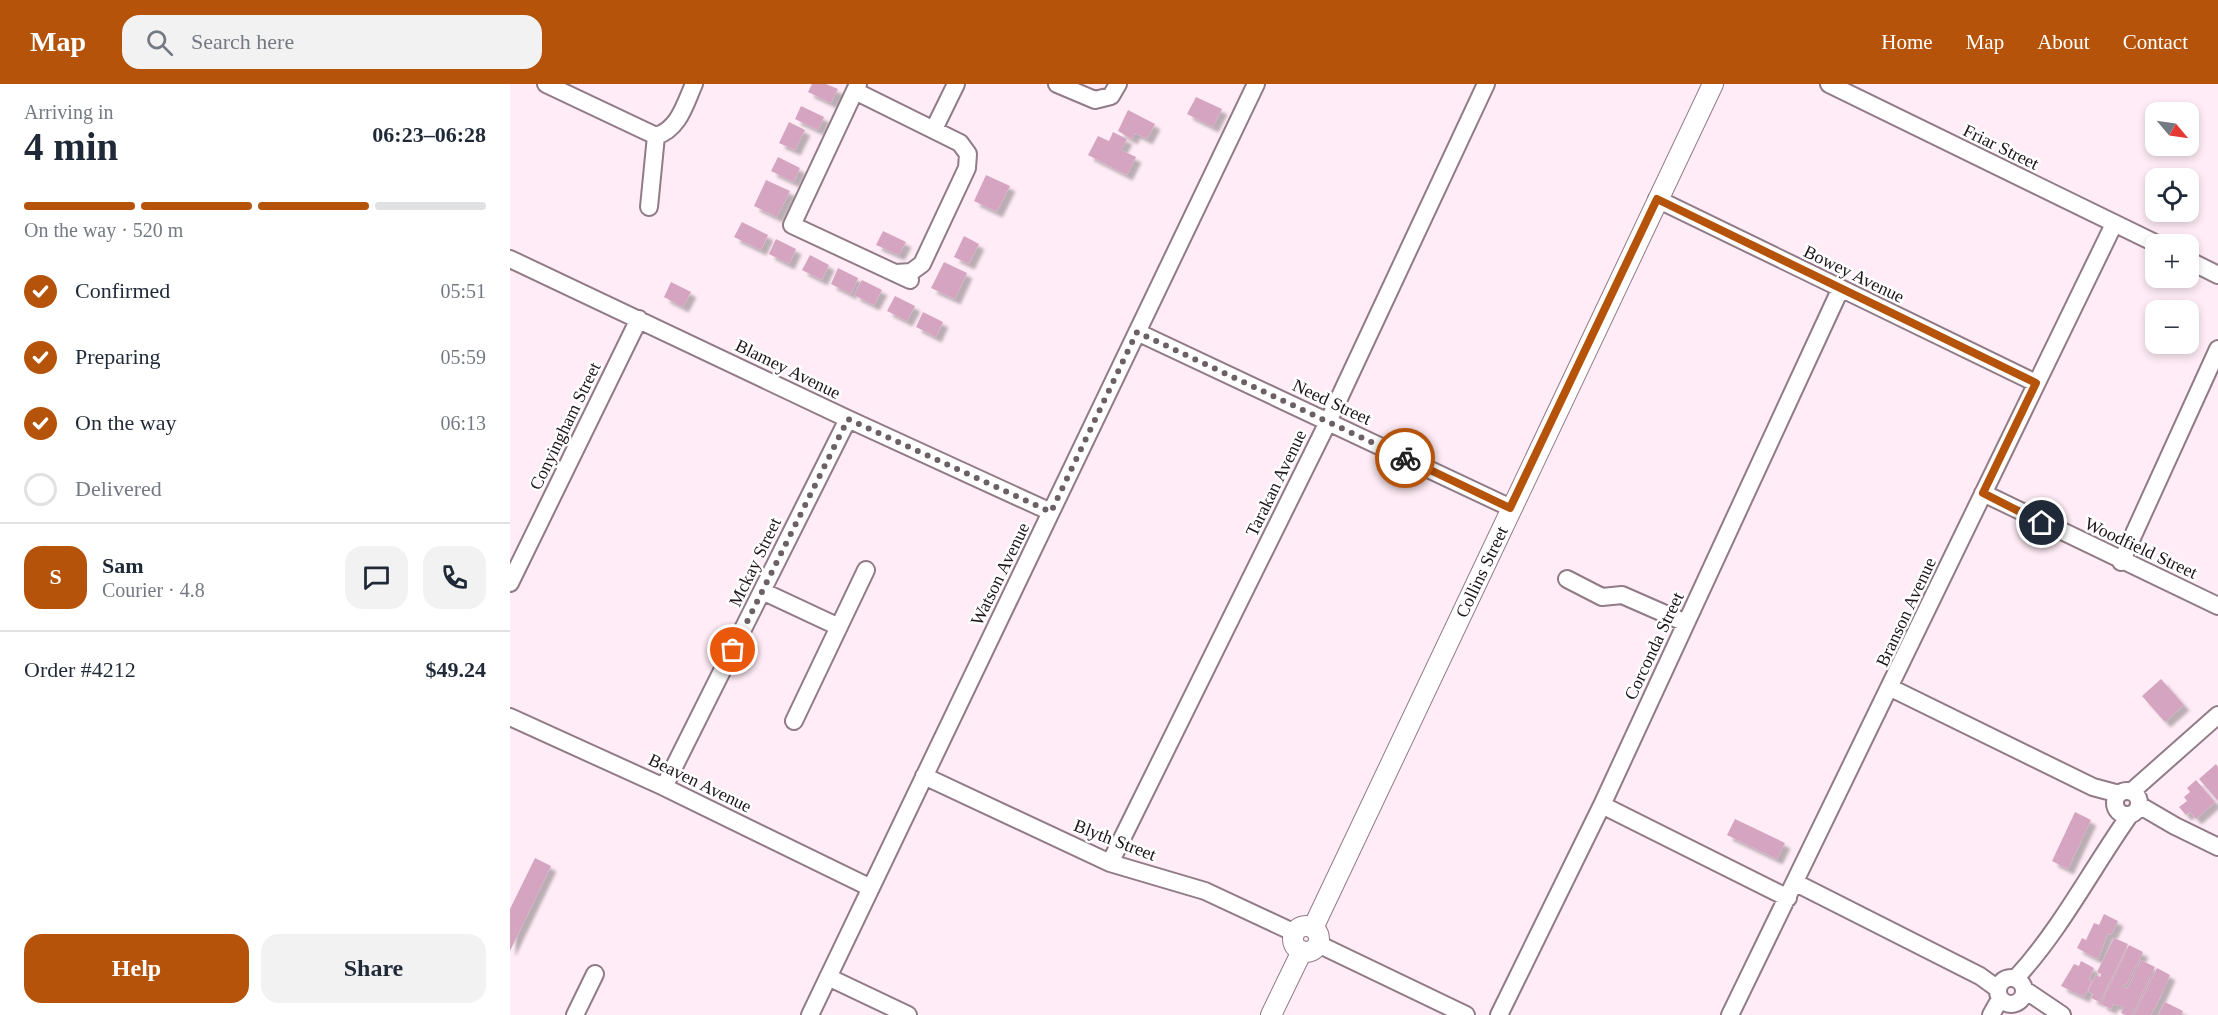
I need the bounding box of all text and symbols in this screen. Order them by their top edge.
search box [122,15,542,69]
text: Map [30,26,86,57]
icon: search [143,26,176,59]
text: Search here [191,29,294,54]
text: Home [1881,30,1933,54]
text: Map [1966,30,2004,54]
text: About [2037,30,2090,54]
text: Contact [2123,30,2188,54]
text: Arriving in [24,101,113,123]
north arrow [2145,102,2199,156]
map controls [2145,102,2199,354]
street label: Friar Street [1960,120,2042,174]
text: 06:23–06:28 [372,122,486,147]
text: 4 min [24,125,118,168]
button: locate [2145,168,2199,222]
text: On the way · 520 m [24,219,183,241]
button: + [2145,234,2199,288]
street label: Bowey Avenue [1801,241,1907,307]
icon: check [24,275,57,308]
text: Confirmed [75,278,170,303]
text: 05:51 [440,280,486,302]
button: − [2145,300,2199,354]
street label: Blamey Avenue [732,335,844,403]
icon: check [24,341,57,374]
text: Preparing [75,344,161,369]
text: 05:59 [440,346,486,368]
street label: Conyingham Street [525,359,605,493]
street label: Need Street [1289,375,1375,429]
icon: check [24,407,57,440]
text: On the way [75,410,176,435]
text: 06:13 [440,412,486,434]
street label: Tarakan Avenue [1242,427,1310,539]
courier [1375,428,1435,488]
icon: bike [1389,442,1422,475]
text: Delivered [75,476,162,501]
pin [2016,497,2067,548]
icon: home [2025,506,2058,539]
street label: Woodfield Street [2081,513,2201,583]
street label: Mckay Street [725,514,785,610]
street label: Watson Avenue [967,519,1033,629]
street label: Collins Street [1452,523,1512,621]
button: chat [345,546,408,609]
button: phone [423,546,486,609]
text: Sam [102,553,144,578]
street label: Branson Avenue [1872,554,1940,670]
text: S [49,564,62,589]
text: Courier · 4.8 [102,579,205,601]
street label: Corconda Street [1620,589,1688,703]
pin [707,624,758,675]
icon: bag [716,633,749,666]
text: Order #4212 [24,657,136,682]
text: $49.24 [426,657,486,682]
street label: Beaven Avenue [645,749,755,817]
street label: Blyth Street [1071,815,1159,865]
button: Help [24,934,249,1003]
button: Share [261,934,486,1003]

